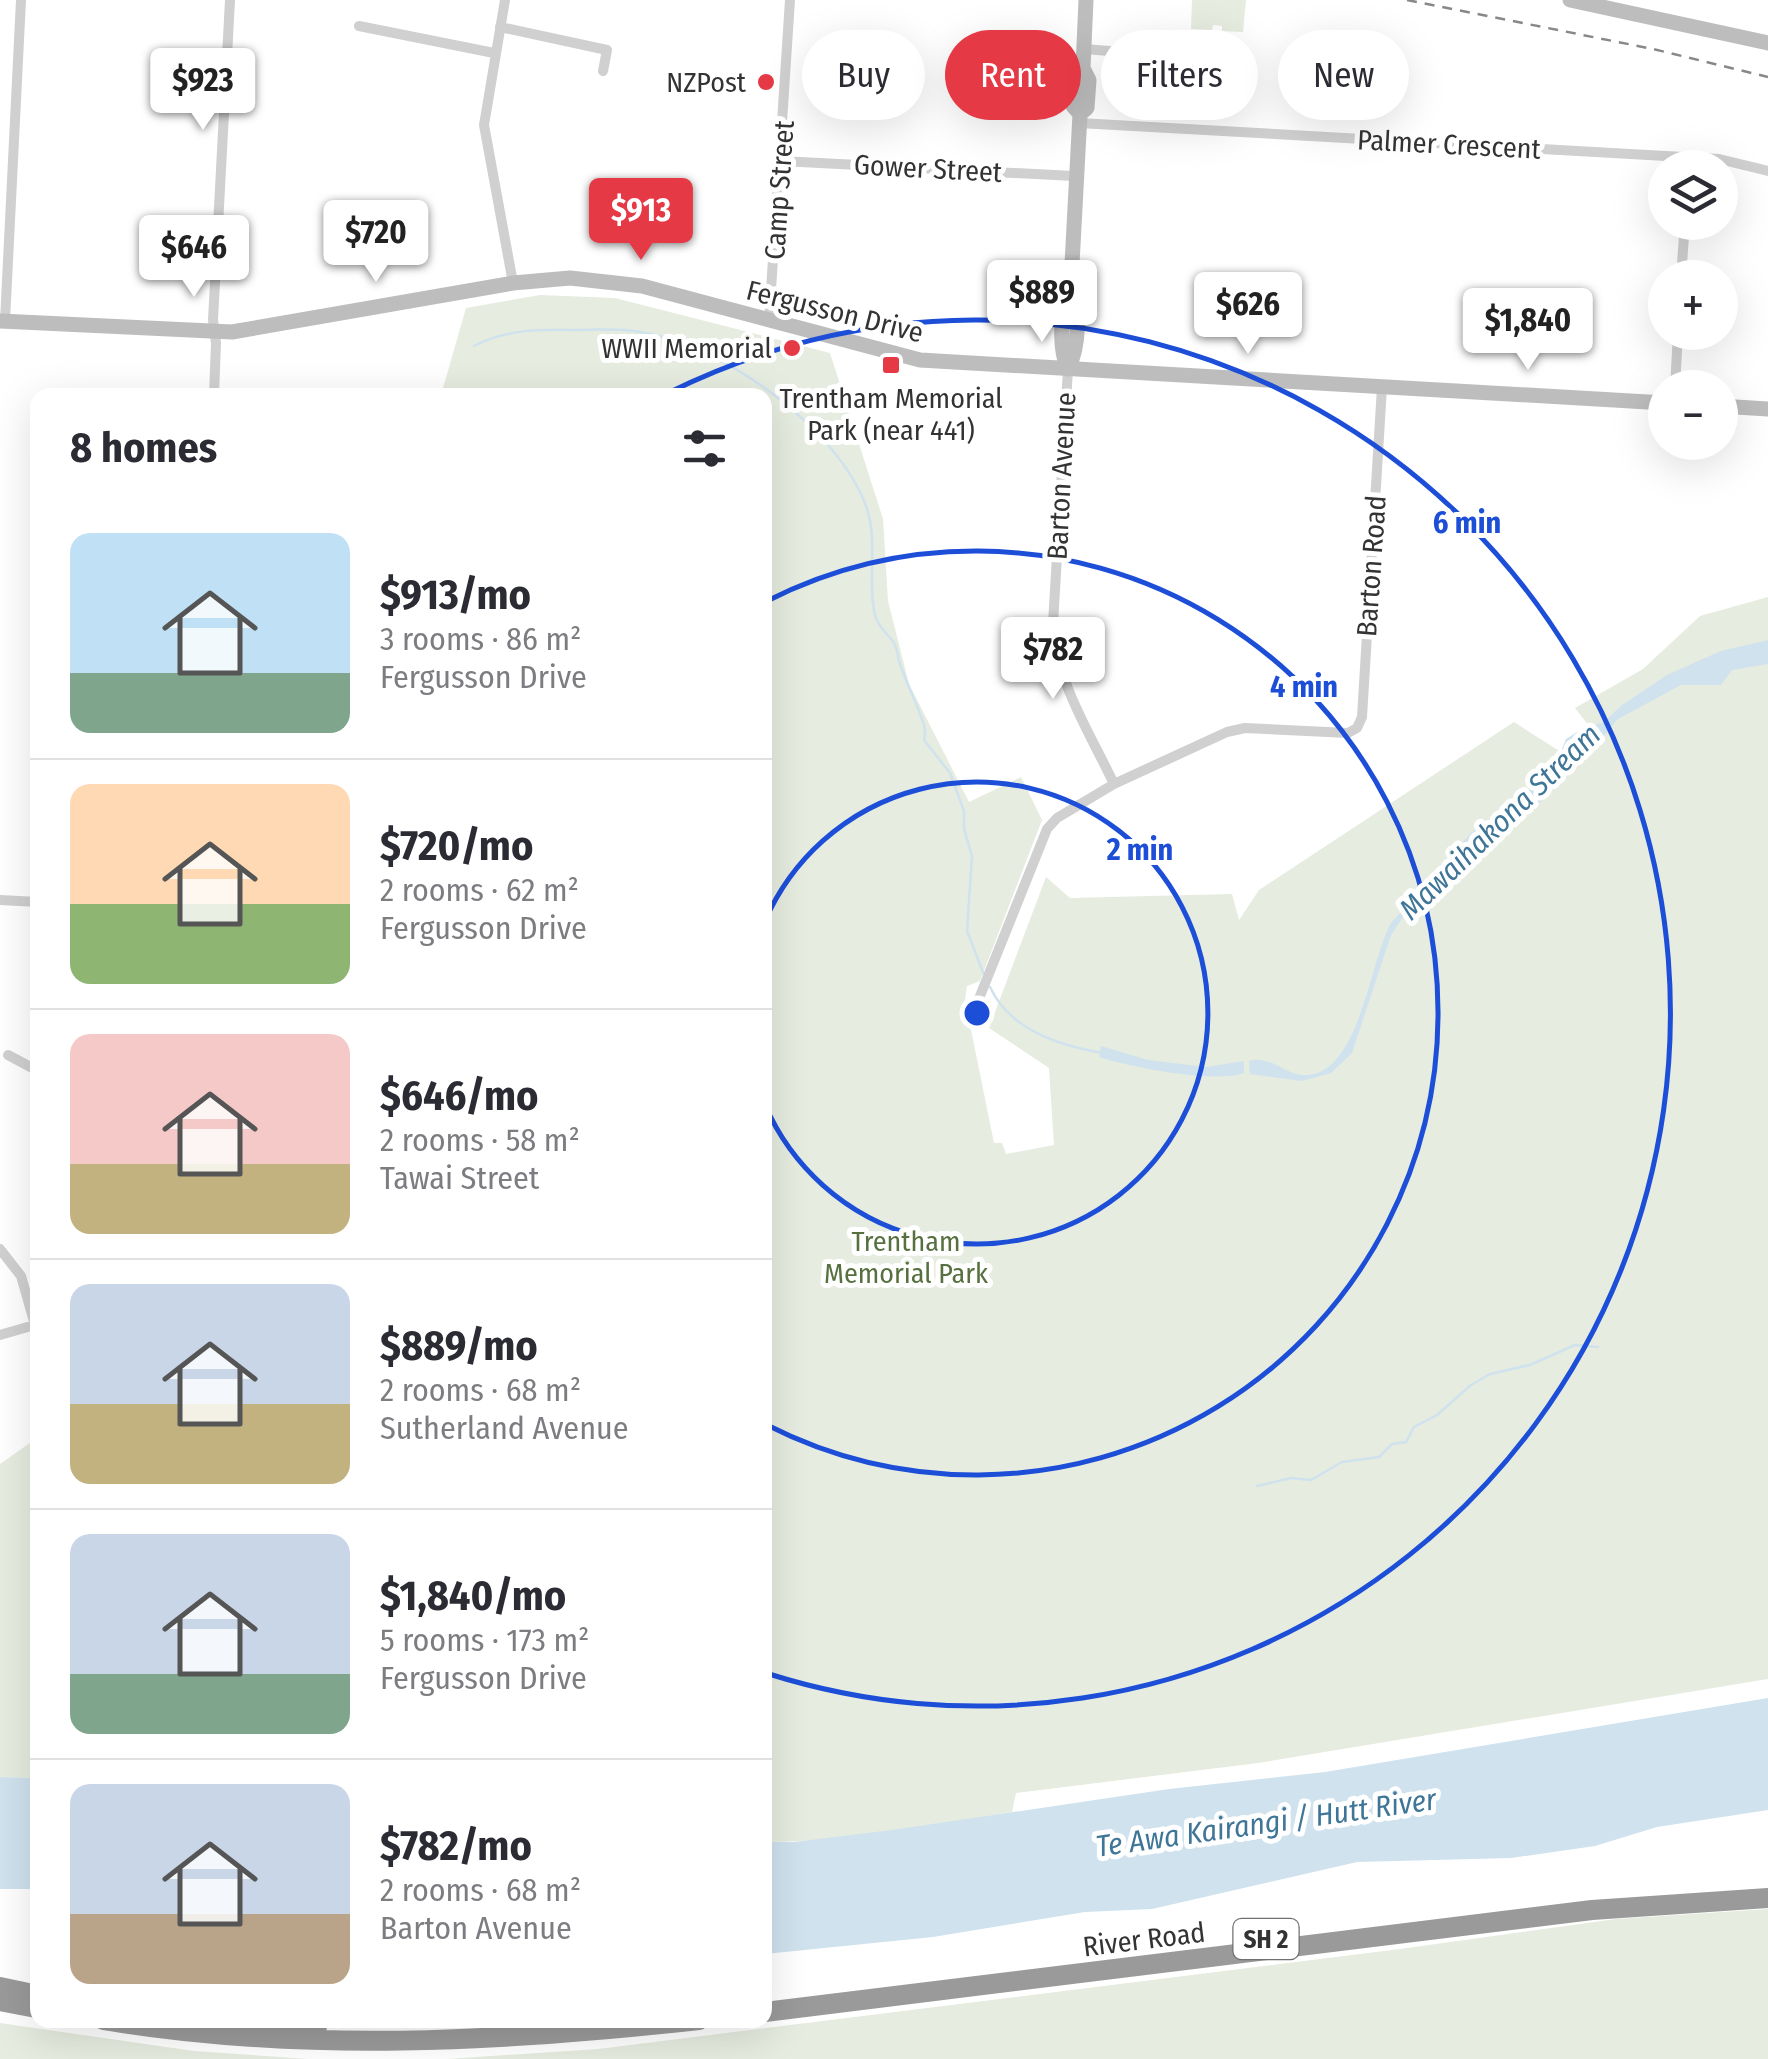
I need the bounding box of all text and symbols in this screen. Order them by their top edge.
chip: Buy [802,30,925,120]
chip: Rent [945,30,1081,120]
chip: Filters [1101,30,1258,120]
chip: New [1278,30,1409,120]
pin: $923 [144,48,262,133]
text: $923 [172,61,234,99]
place label: NZPost [666,66,747,99]
marker: NZPost [755,71,777,93]
street label: Camp Street [758,118,801,261]
street label: Palmer Crescent [1356,123,1542,166]
street label: Gower Street [853,148,1004,189]
map controls [1648,150,1738,460]
button: layers [1648,150,1738,240]
pin: $913 [582,178,700,263]
text: $913 [611,191,671,229]
pin: $720 [317,200,435,285]
text: $720 [345,213,407,251]
pin: $646 [135,215,253,300]
text: $646 [161,228,227,266]
pin: $889 [983,260,1101,345]
button: + [1648,260,1738,350]
pin: $626 [1189,272,1307,357]
text: $889 [1009,273,1075,311]
street label: Fergusson Drive [743,274,927,349]
text: $626 [1216,285,1280,323]
pin: $1,840 [1447,288,1609,373]
text: $1,840 [1485,301,1571,339]
place label: WWII Memorial [601,332,772,365]
marker: WWII Memorial [781,337,803,359]
marker: Trentham Memorial Park (near 441) [880,354,902,376]
button: − [1648,370,1738,460]
place label: Trentham Memorial Park (near 441) [779,382,1003,447]
street label: Barton Avenue [1041,391,1082,561]
icon: filters [677,421,732,476]
text: 8 homes [70,423,217,473]
street label: Barton Road [1350,494,1393,638]
text: 6 min [1433,505,1501,541]
text: $913/mo [380,570,531,620]
icon: home [150,573,270,693]
pin: $782 [994,617,1112,702]
text: 3 rooms · 86 m² [380,620,581,658]
text: $782 [1023,630,1083,668]
text: Fergusson Drive [380,658,587,696]
text: 4 min [1270,669,1338,705]
water label: Mawaihakona Stream [1392,717,1608,927]
text: $720/mo [380,821,533,871]
icon: home [150,824,270,944]
text: 2 min [1106,832,1173,868]
text: 2 rooms · 62 m² [380,871,579,909]
text: Fergusson Drive [380,909,587,947]
centre of rings [959,995,995,1031]
text: $646/mo [380,1071,538,1121]
icon: home [150,1074,270,1194]
text: 2 rooms · 58 m² [380,1121,580,1159]
text: Tawai Street [380,1159,539,1197]
park label: Trentham Memorial Park [824,1225,989,1290]
text: $889/mo [380,1321,538,1371]
icon: home [150,1324,270,1444]
text: 2 rooms · 68 m² [380,1371,581,1409]
text: Sutherland Avenue [380,1409,629,1447]
text: $1,840/mo [380,1571,566,1621]
icon: home [150,1574,270,1694]
text: 5 rooms · 173 m² [380,1621,589,1659]
text: Fergusson Drive [380,1659,587,1697]
water label: Te Awa Kairangi / Hutt River [1094,1781,1440,1865]
text: $782/mo [380,1821,532,1871]
icon: home [150,1824,270,1944]
text: 2 rooms · 68 m² [380,1871,581,1909]
text: Barton Avenue [380,1909,572,1947]
street label: River Road [1081,1916,1207,1963]
road number: SH 2 [1234,1919,1298,1959]

